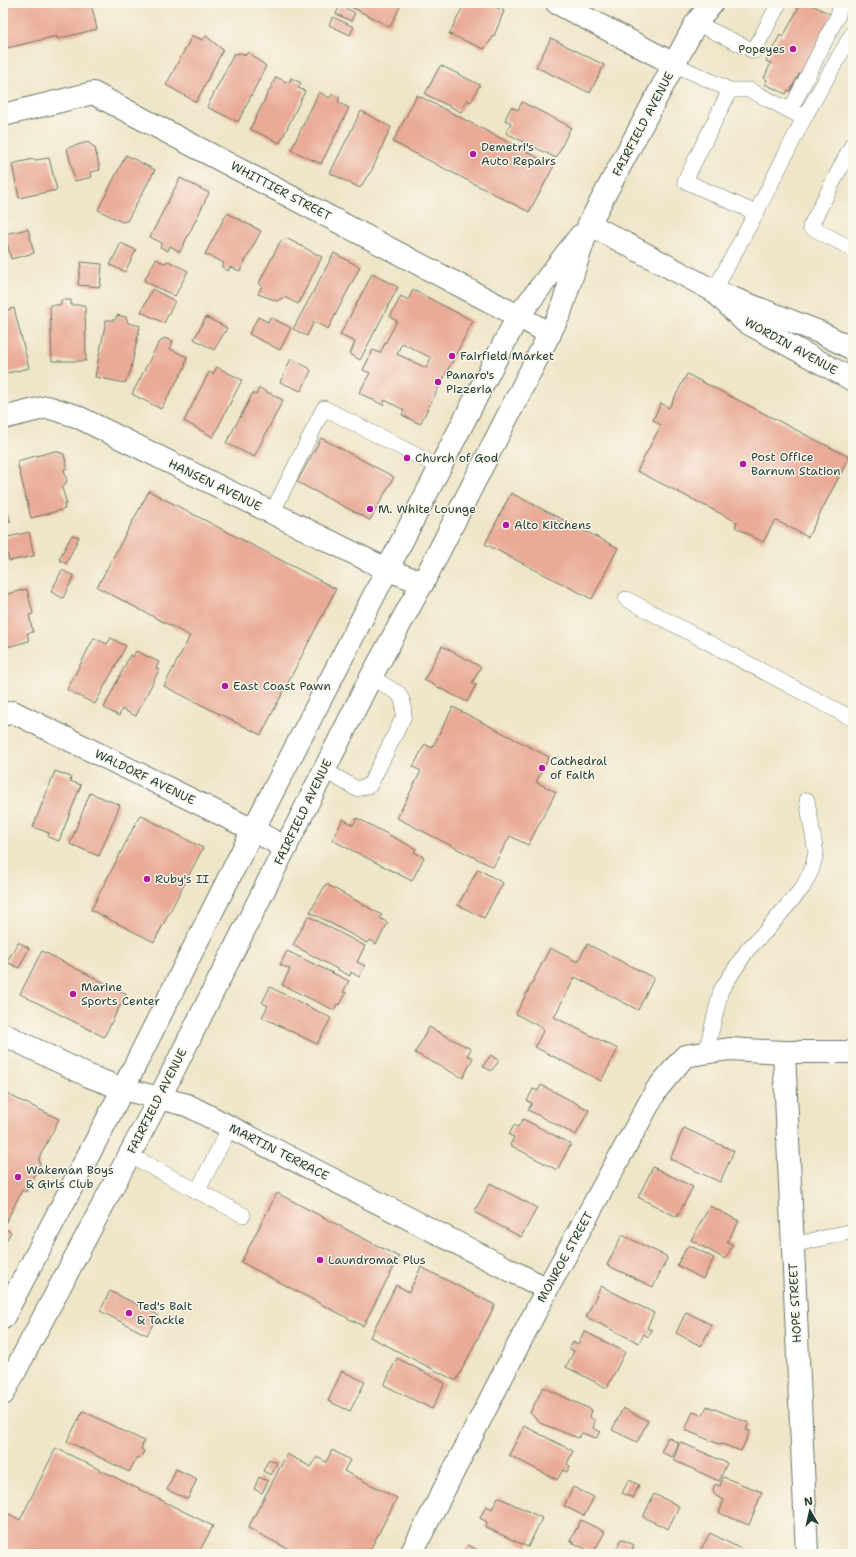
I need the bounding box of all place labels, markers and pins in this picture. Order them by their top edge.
place label: Popeyes [738,41,785,57]
marker: Popeyes [788,44,798,54]
place label: Demetri's Auto Repairs [481,139,556,169]
marker: Demetri's Auto Repairs [468,149,478,159]
place label: Fairfield Market [460,348,554,364]
marker: Fairfield Market [447,351,457,361]
place label: Panaro's Pizzeria [446,367,494,397]
marker: Panaro's Pizzeria [433,377,443,387]
place label: Post Office Barnum Station [751,449,841,479]
place label: Church of God [415,450,499,466]
marker: Church of God [402,453,412,463]
marker: Post Office Barnum Station [738,459,748,469]
place label: M. White Lounge [378,501,476,517]
marker: M. White Lounge [365,504,375,514]
place label: Alto Kitchens [514,517,591,533]
marker: Alto Kitchens [501,520,511,530]
place label: East Coast Pawn [233,678,331,694]
marker: East Coast Pawn [220,681,230,691]
place label: Cathedral of Faith [550,753,607,783]
marker: Cathedral of Faith [537,763,547,773]
place label: Ruby's II [155,871,209,887]
marker: Ruby's II [142,874,152,884]
place label: Marine Sports Center [81,979,160,1009]
marker: Marine Sports Center [68,989,78,999]
place label: Wakeman Boys & Girls Club [26,1162,114,1192]
marker: Wakeman Boys & Girls Club [13,1172,23,1182]
place label: Laundromat Plus [328,1252,426,1268]
marker: Laundromat Plus [315,1255,325,1265]
place label: Ted's Bait & Tackle [137,1298,192,1328]
marker: Ted's Bait & Tackle [124,1308,134,1318]

